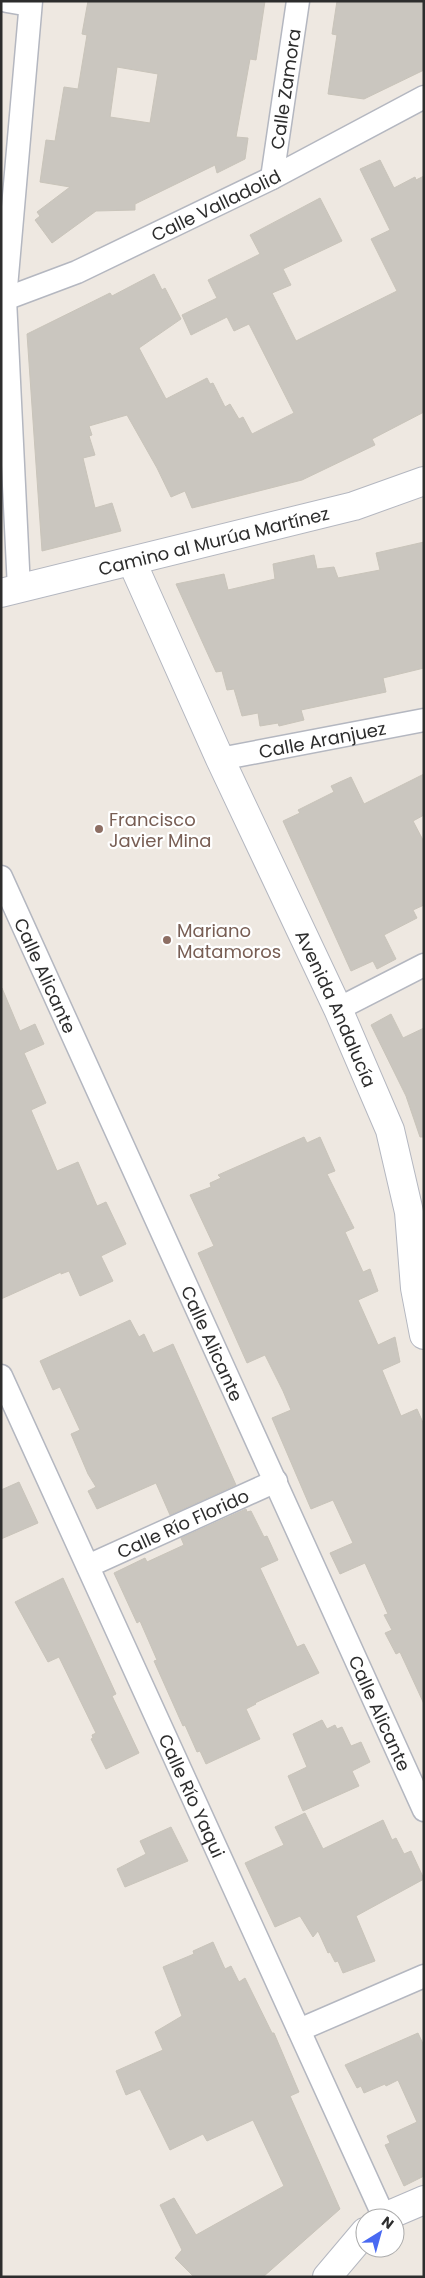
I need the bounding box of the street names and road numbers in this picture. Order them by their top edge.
street label: Calle Zamora [264,27,306,151]
street label: Calle Valladolid [147,163,285,247]
street label: Camino al Murúa Martínez [96,500,332,581]
street label: Calle Aranjuez [257,715,388,764]
street label: Calle Alicante [9,914,83,1037]
street label: Avenida Andalucía [290,926,383,1091]
street label: Calle Alicante [175,1282,249,1405]
street label: Calle Río Florido [113,1482,253,1564]
street label: Calle Alicante [343,1651,417,1775]
street label: Calle Río Yaqui [153,1730,231,1861]

